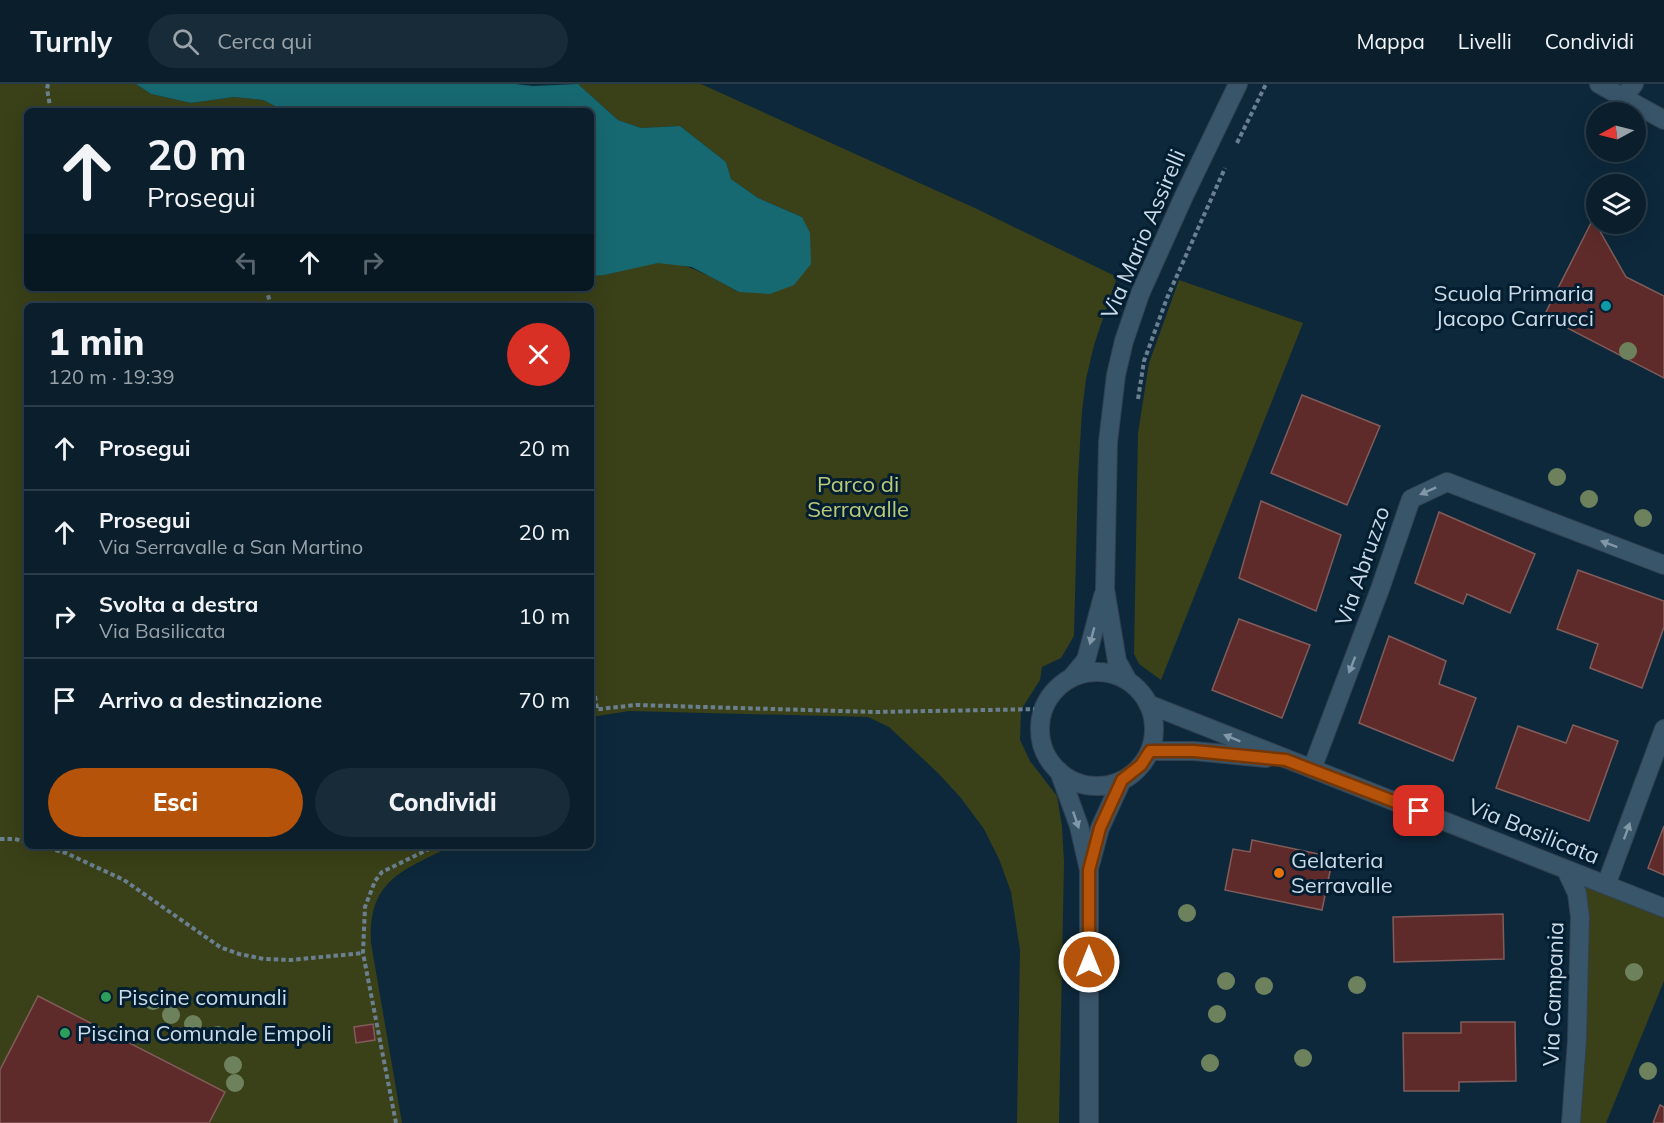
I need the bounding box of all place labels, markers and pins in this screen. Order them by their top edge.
place label: Scuola Primaria Jacopo Carrucci [1434,279,1594,332]
marker: Scuola Primaria Jacopo Carrucci [1599,299,1613,313]
pin [1393,785,1444,836]
place label: Gelateria Serravalle [1291,846,1393,899]
marker: Gelateria Serravalle [1272,866,1286,880]
place label: Piscine comunali [118,983,287,1011]
marker: Piscine comunali [99,990,113,1004]
place label: Piscina Comunale Empoli [77,1019,332,1047]
marker: Piscina Comunale Empoli [58,1026,72,1040]

